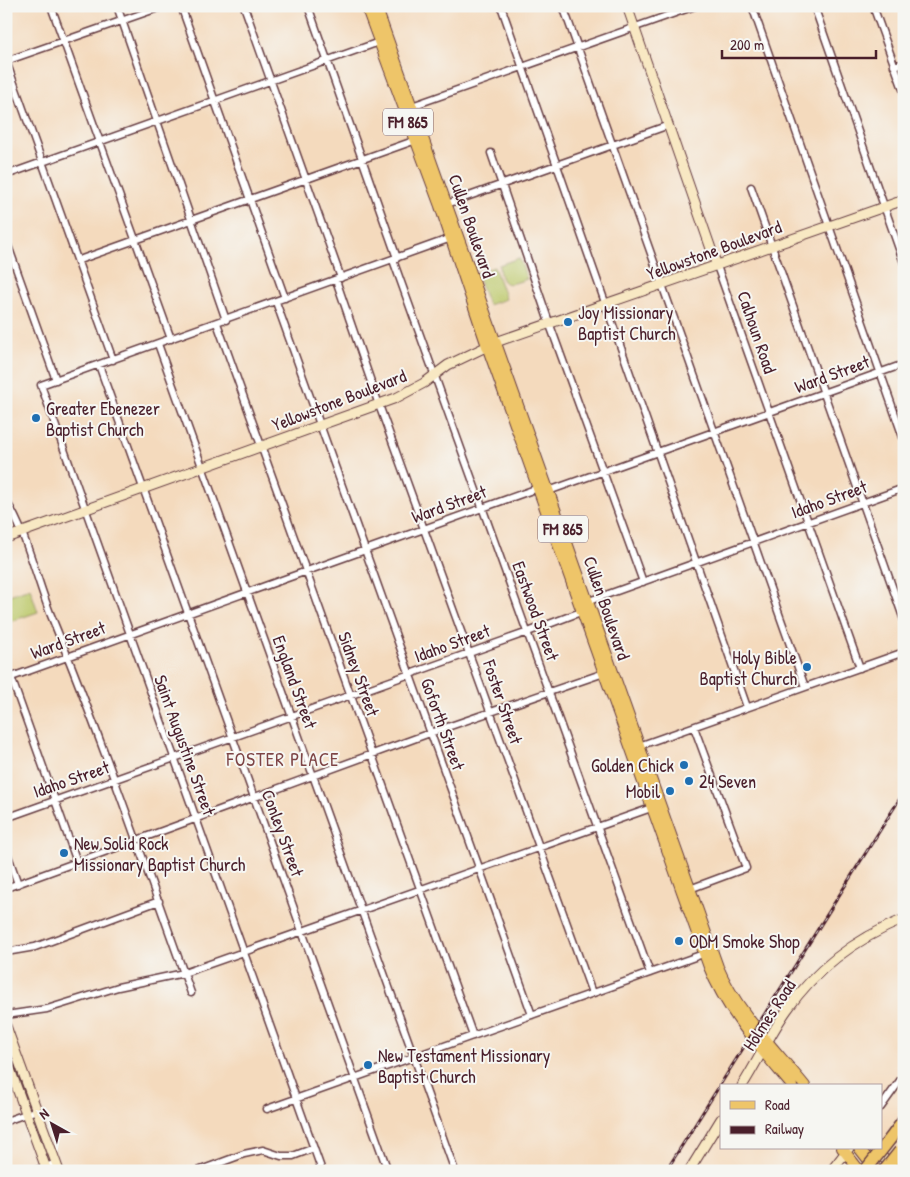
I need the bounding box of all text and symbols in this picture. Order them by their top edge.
scale bar [722,28,876,60]
text: 200 m [730,34,764,55]
road number: FM 865 [383,108,433,136]
street label: Cullen Boulevard [443,171,501,281]
street label: Yellowstone Boulevard [643,214,785,286]
street label: Calhoun Road [731,288,783,376]
place label: Joy Missionary Baptist Church [578,300,676,346]
marker: Joy Missionary Baptist Church [562,316,574,328]
street label: Ward Street [791,349,874,399]
street label: Yellowstone Boulevard [268,363,410,437]
place label: Greater Ebenezer Baptist Church [46,396,160,442]
marker: Greater Ebenezer Baptist Church [30,412,42,424]
street label: Idaho Street [788,473,871,524]
street label: Ward Street [408,479,491,529]
road number: FM 865 [538,516,588,542]
street label: Cullen Boulevard [578,553,636,663]
street label: Eastwood Street [506,558,566,665]
street label: Ward Street [27,615,110,665]
street label: Idaho Street [411,617,494,668]
street label: Sidney Street [332,628,386,721]
street label: England Street [267,632,324,733]
place label: Holy Bible Baptist Church [700,645,797,691]
street label: Foster Street [477,656,529,748]
marker: Holy Bible Baptist Church [801,661,813,673]
street label: Saint Augustine Street [148,671,222,819]
street label: Goforth Street [415,674,471,774]
district label: FOSTER PLACE [226,746,340,772]
place label: Golden Chick [591,753,675,778]
street label: Idaho Street [30,754,113,804]
marker: Golden Chick [678,759,690,771]
place label: 24 Seven [699,769,756,794]
marker: 24 Seven [683,775,695,787]
place label: Mobil [626,779,660,804]
marker: Mobil [664,785,676,797]
street label: Conley Street [256,786,311,881]
place label: New Solid Rock Missionary Baptist Church [74,831,246,877]
marker: New Solid Rock Missionary Baptist Church [58,847,70,859]
place label: ODM Smoke Shop [689,929,800,954]
marker: ODM Smoke Shop [673,935,685,947]
street label: Holmes Road [737,974,801,1056]
place label: New Testament Missionary Baptist Church [378,1043,551,1089]
marker: New Testament Missionary Baptist Church [362,1059,374,1071]
legend [720,1084,882,1150]
text: Road [765,1094,790,1115]
north arrow [28,1100,78,1150]
text: N [35,1103,53,1123]
text: Railway [765,1118,804,1139]

